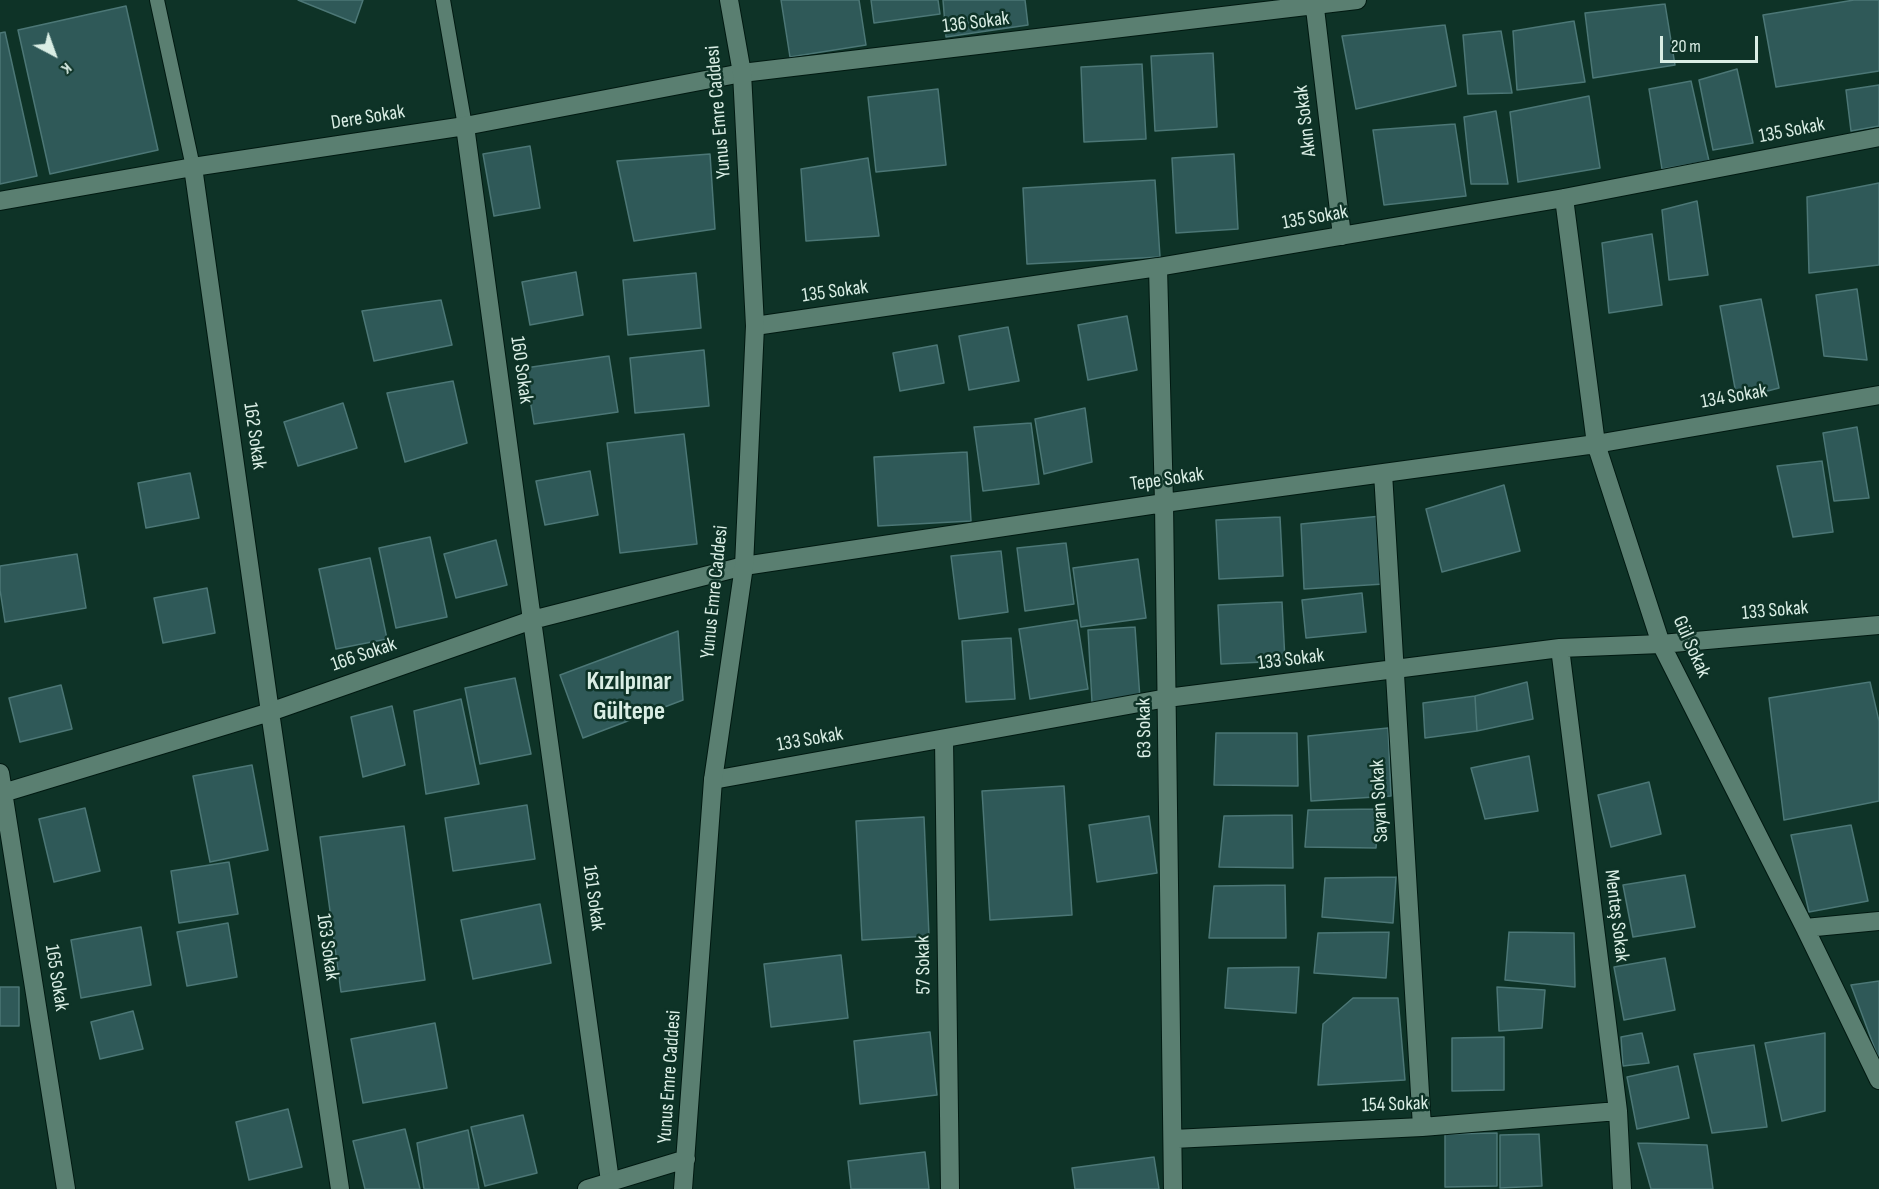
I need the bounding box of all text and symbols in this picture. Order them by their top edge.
street label: 136 Sokak [941,7,1011,39]
north arrow [24,24,84,84]
scale bar [1663,24,1760,62]
text: 20 m [1671,36,1701,57]
street label: Yunus Emre Caddesi [701,44,737,180]
text: K [57,58,75,78]
street label: Akın Sokak [1290,84,1322,158]
street label: Dere Sokak [329,100,407,136]
street label: 135 Sokak [1757,113,1827,149]
street label: 135 Sokak [1280,200,1350,236]
street label: 135 Sokak [800,275,870,309]
street label: 160 Sokak [504,335,538,405]
street label: 134 Sokak [1699,379,1769,415]
street label: 162 Sokak [237,401,271,471]
street label: Tepe Sokak [1129,463,1205,497]
street label: Yunus Emre Caddesi [696,524,734,660]
street label: 133 Sokak [1741,596,1809,626]
street label: Gül Sokak [1667,612,1715,682]
street label: 166 Sokak [328,633,400,677]
street label: 133 Sokak [1256,644,1326,676]
district label: Kızılpınar Gültepe [586,666,672,728]
street label: 63 Sokak [1132,698,1158,758]
street label: 133 Sokak [775,722,845,758]
street label: Sayan Sokak [1366,759,1394,843]
street label: 161 Sokak [577,864,609,932]
street label: Menteş Sokak [1598,868,1634,964]
street label: 163 Sokak [310,912,344,982]
street label: 57 Sokak [911,935,937,995]
street label: 165 Sokak [39,943,73,1013]
street label: Yunus Emre Caddesi [653,1010,687,1144]
street label: 154 Sokak [1361,1092,1429,1118]

